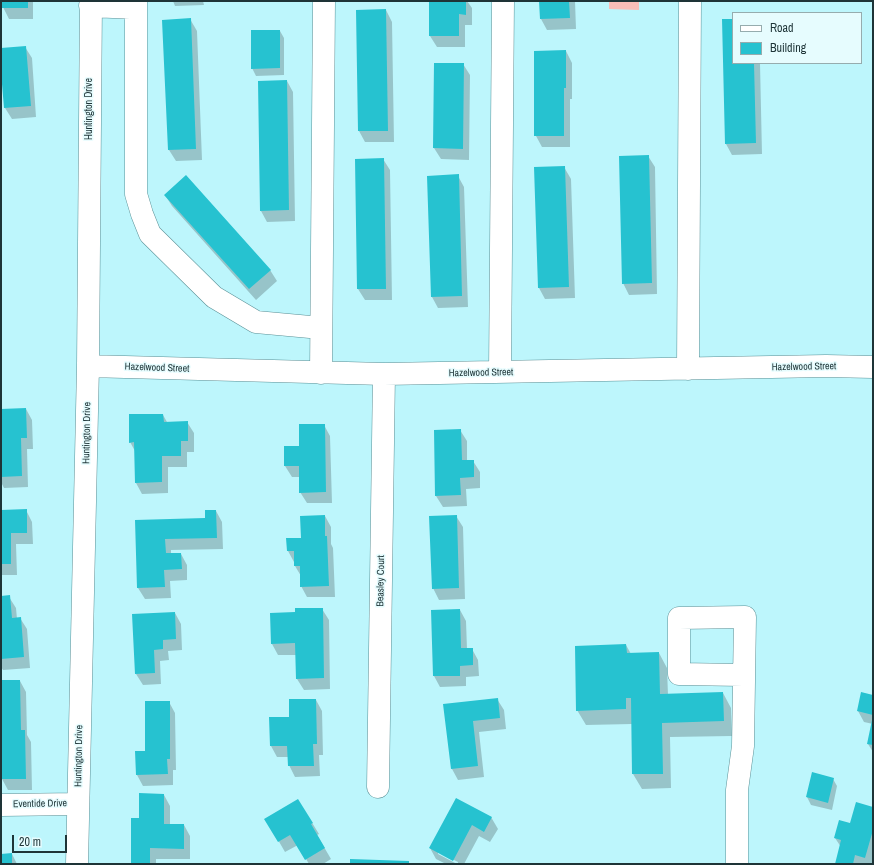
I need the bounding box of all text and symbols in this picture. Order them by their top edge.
legend [732,12,862,64]
text: Road [770,20,794,36]
text: Building [770,40,806,56]
street label: Huntington Drive [83,78,95,140]
street label: Hazelwood Street [772,360,836,374]
street label: Hazelwood Street [124,361,190,375]
street label: Hazelwood Street [449,366,513,380]
street label: Huntington Drive [80,402,94,464]
street label: Beasley Court [375,555,387,607]
street label: Huntington Drive [72,725,86,787]
street label: Eventide Drive [13,798,67,810]
scale bar [14,827,69,853]
text: 20 m [19,834,41,850]

